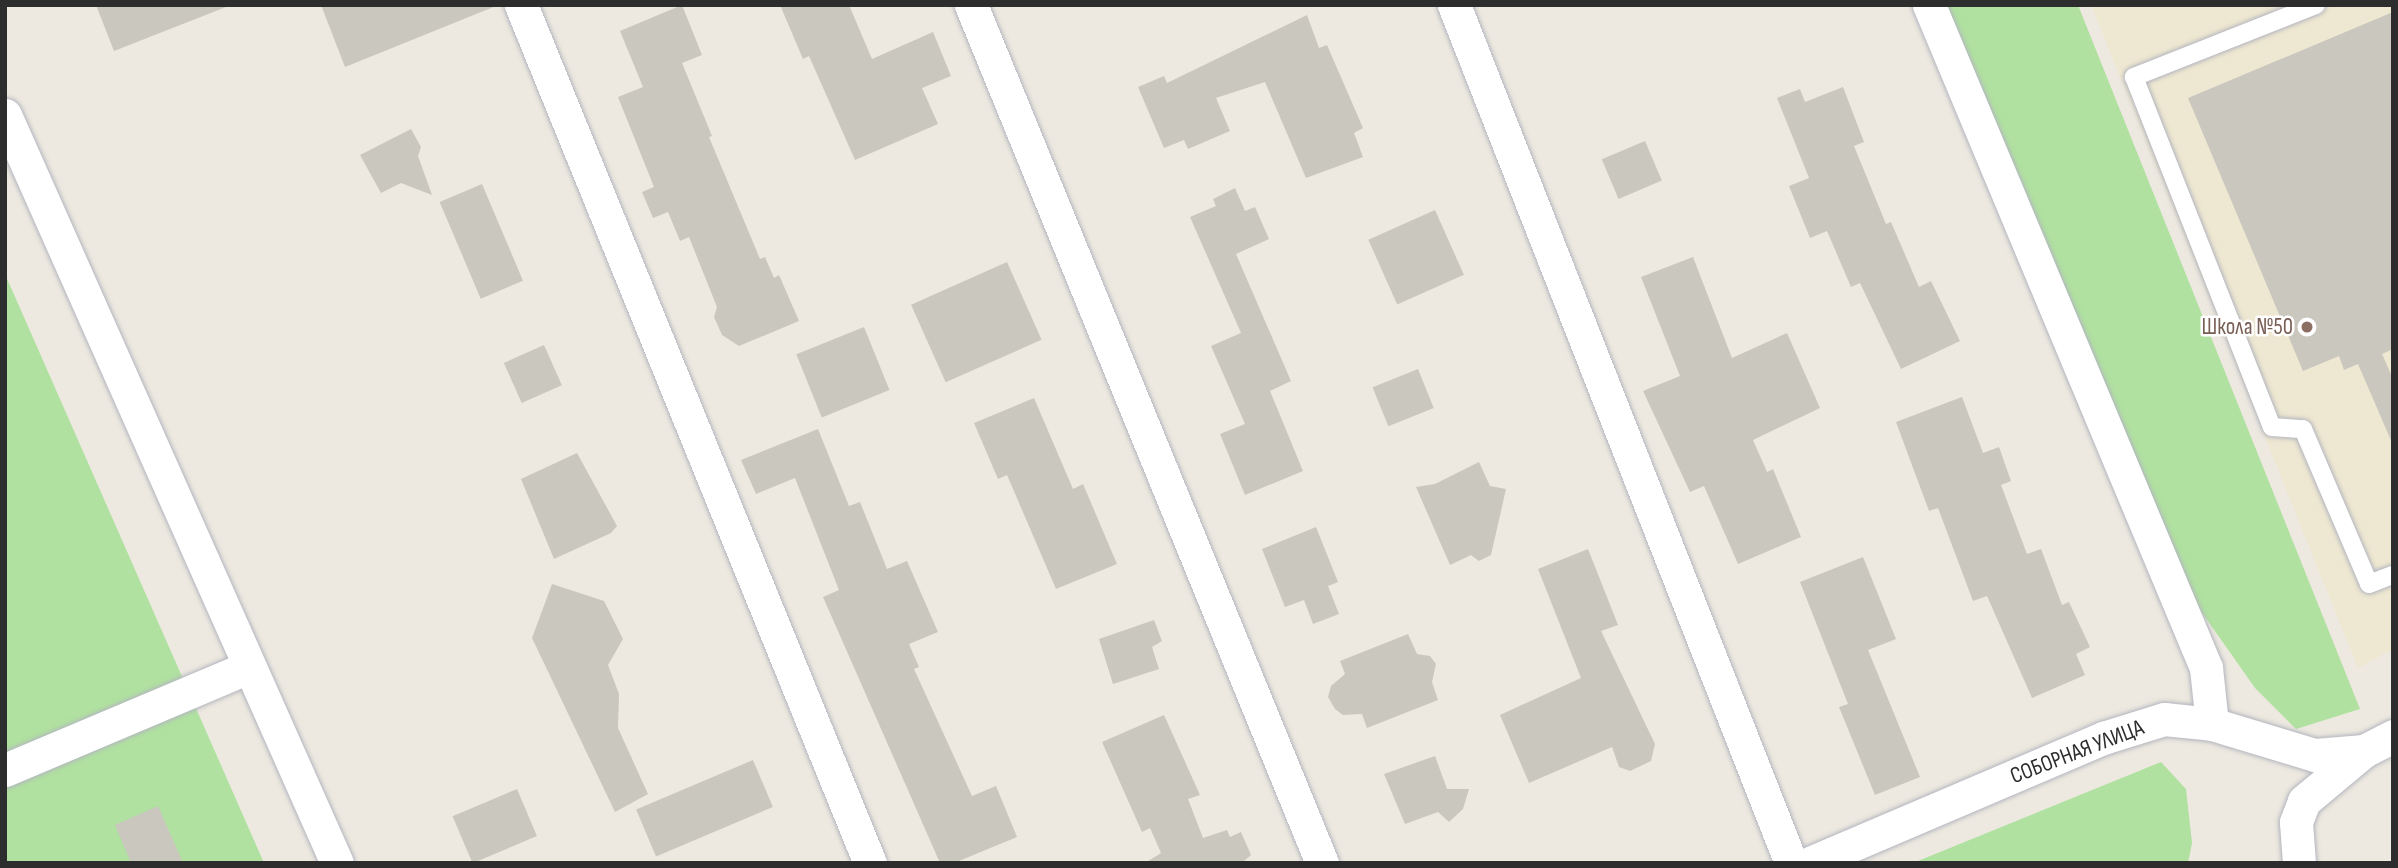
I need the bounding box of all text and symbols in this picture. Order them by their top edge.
place label: Школа №50 [2202,313,2293,341]
marker: Школа №50 [2299,319,2315,335]
street label: СОБОРНАЯ УЛИЦА [2006,714,2148,790]

